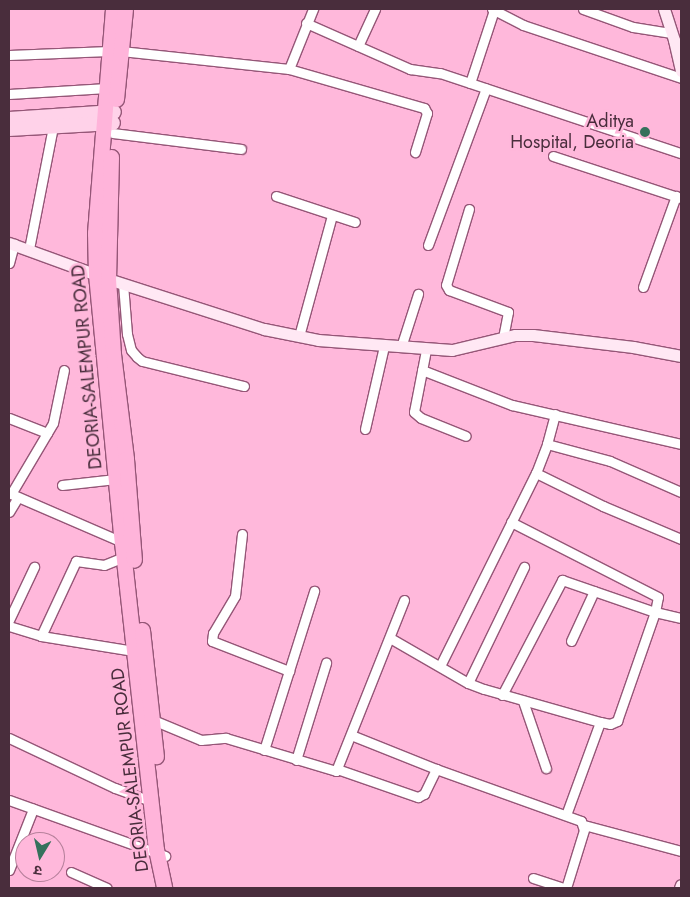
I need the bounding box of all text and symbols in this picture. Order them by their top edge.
place label: Aditya Hospital, Deoria [510,111,634,154]
marker: Aditya Hospital, Deoria [638,125,652,139]
street label: DEORIA-SALEMPUR ROAD [67,264,107,470]
street label: DEORIA-SALEMPUR ROAD [107,667,153,873]
north arrow [15,832,65,882]
text: उ [32,860,43,881]

